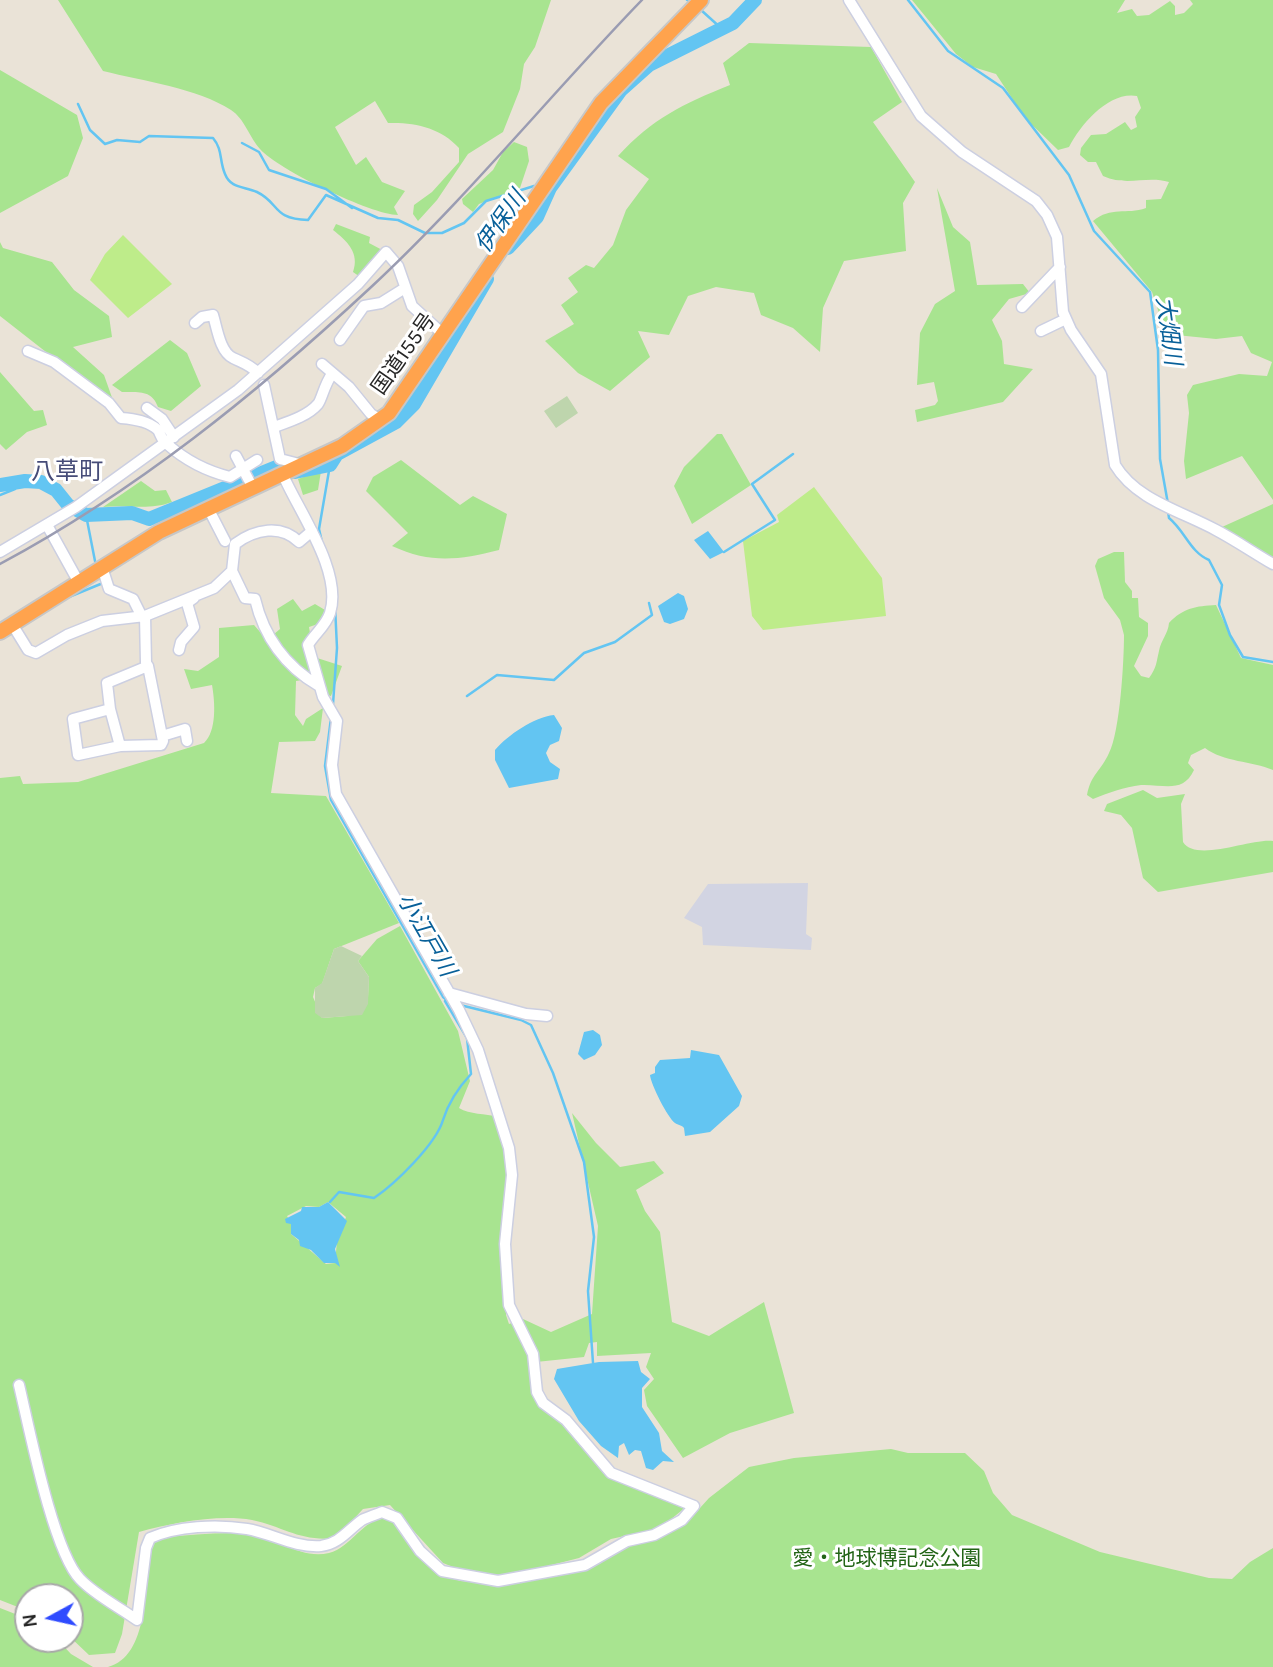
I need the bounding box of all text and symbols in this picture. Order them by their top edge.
water label: 伊保川 [470,186,532,258]
water label: 大畑川 [1150,295,1186,367]
street label: 国道155号 [367,308,441,400]
district label: 八草町 [31,458,103,486]
water label: 小江戸川 [391,888,461,982]
park label: 愛・地球博記念公園 [793,1546,981,1572]
north arrow [14,1583,84,1653]
text: N [18,1612,42,1629]

